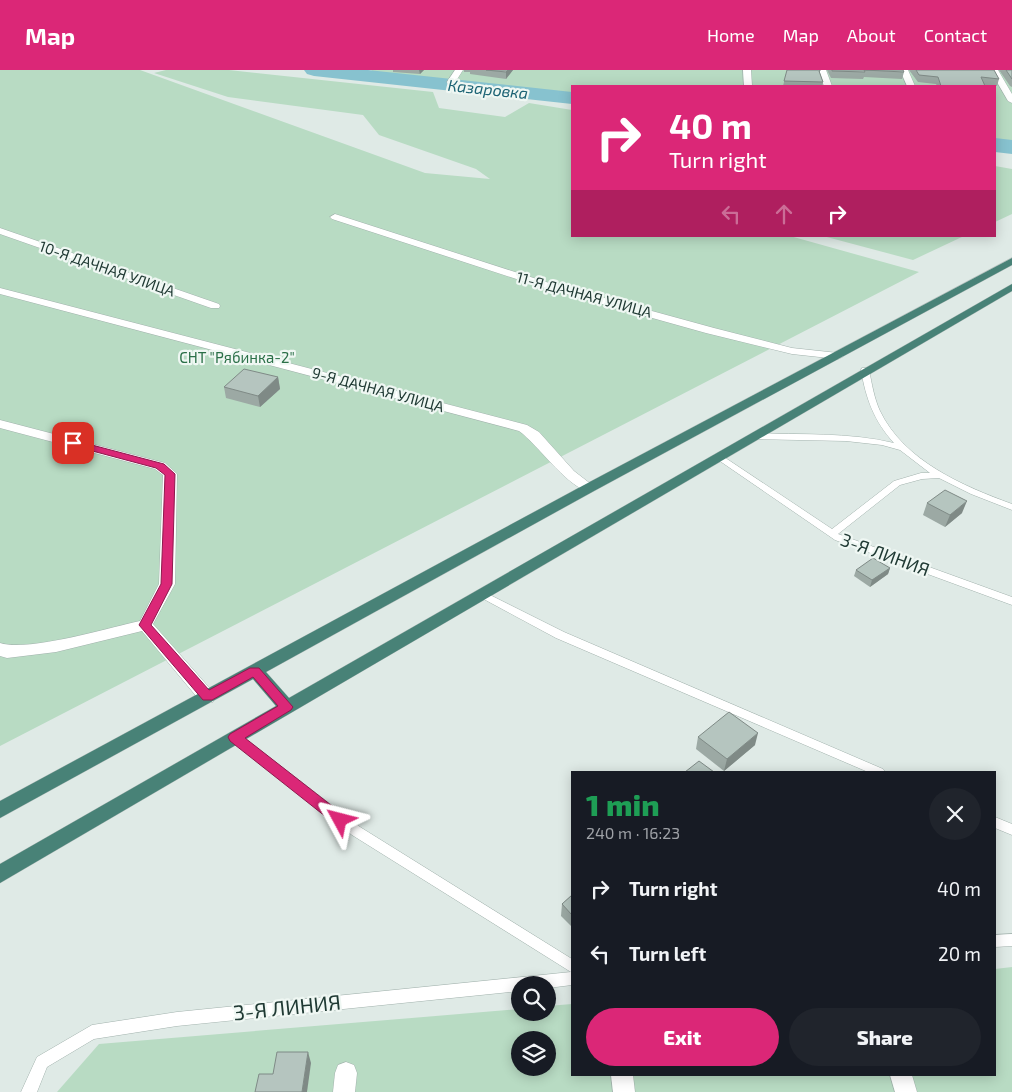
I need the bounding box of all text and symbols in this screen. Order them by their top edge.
text: Map [25,21,75,50]
text: Home [707,24,755,46]
text: Map [783,24,819,46]
text: About [847,24,896,46]
text: Contact [924,24,987,46]
water label: Казаровка [447,75,529,102]
text: 40 m [669,104,752,146]
icon: right [586,105,651,170]
text: Turn right [669,146,767,172]
icon: left [717,200,745,228]
icon: ahead [770,200,798,228]
icon: right [823,200,851,228]
street label: 10-Я ДАЧНАЯ УЛИЦА [37,236,178,300]
street label: 11-Я ДАЧНАЯ УЛИЦА [515,267,655,321]
park label: СНТ "Рябинка-2" [179,348,295,366]
street label: 9-Я ДАЧНАЯ УЛИЦА [310,363,447,415]
pin [52,422,94,464]
icon: arrive [59,429,87,457]
street label: 3-Я ЛИНИЯ [838,528,933,580]
text: 1 min [586,786,660,822]
button: close [929,788,981,840]
position arrow [313,793,365,845]
text: 240 m · 16:23 [586,823,680,842]
icon: right [586,875,614,903]
text: Turn right [629,877,717,900]
text: 40 m [937,877,981,900]
icon: left [586,940,614,968]
text: Turn left [629,942,706,965]
text: 20 m [938,942,981,965]
map controls [511,976,556,1076]
button: search [511,976,556,1021]
street label: 3-Я ЛИНИЯ [232,988,342,1025]
button: Exit [586,1008,779,1066]
button: Share [789,1008,981,1066]
button: layers [511,1031,556,1076]

